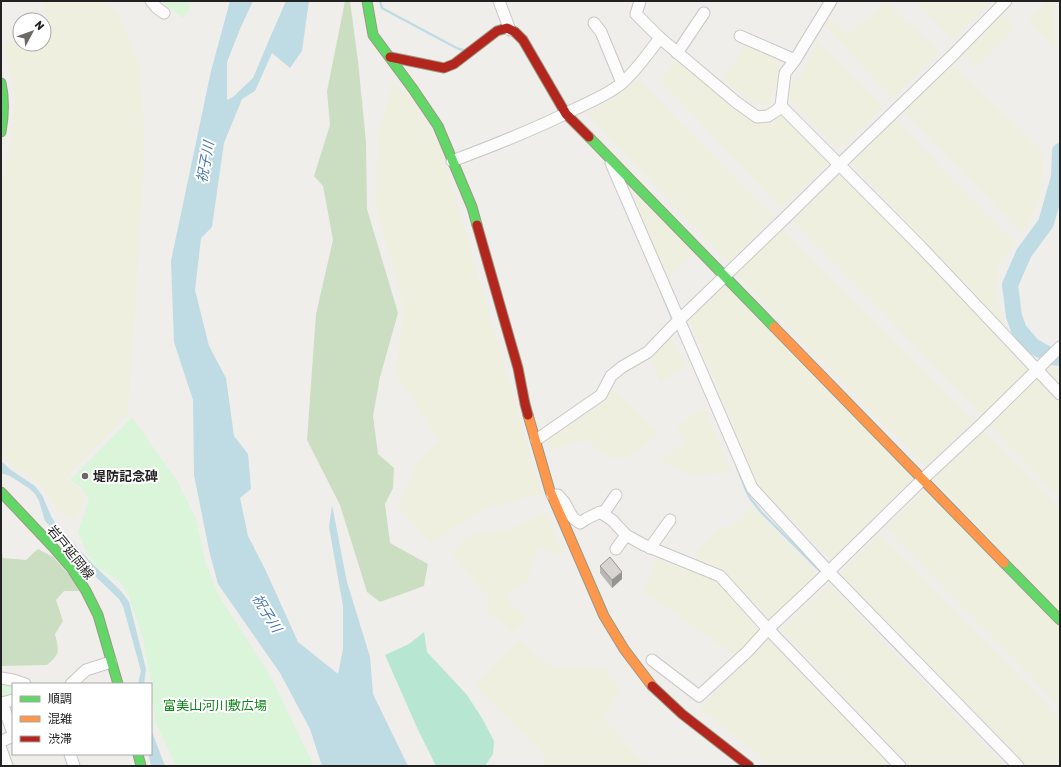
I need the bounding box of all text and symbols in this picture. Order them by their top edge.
north arrow [12,12,52,52]
text: N [32,19,47,33]
water label: 祝子川 [193,138,218,184]
place label: 堤防記念碑 [93,469,158,484]
marker: 堤防記念碑 [80,471,90,481]
street label: 岩戸延岡線 [44,522,97,582]
water label: 祝子川 [248,591,286,637]
legend [12,683,152,755]
text: 順調 [48,692,72,706]
park label: 富美山河川敷広場 [163,698,267,713]
text: 混雑 [48,712,72,726]
text: 渋滞 [48,732,72,746]

